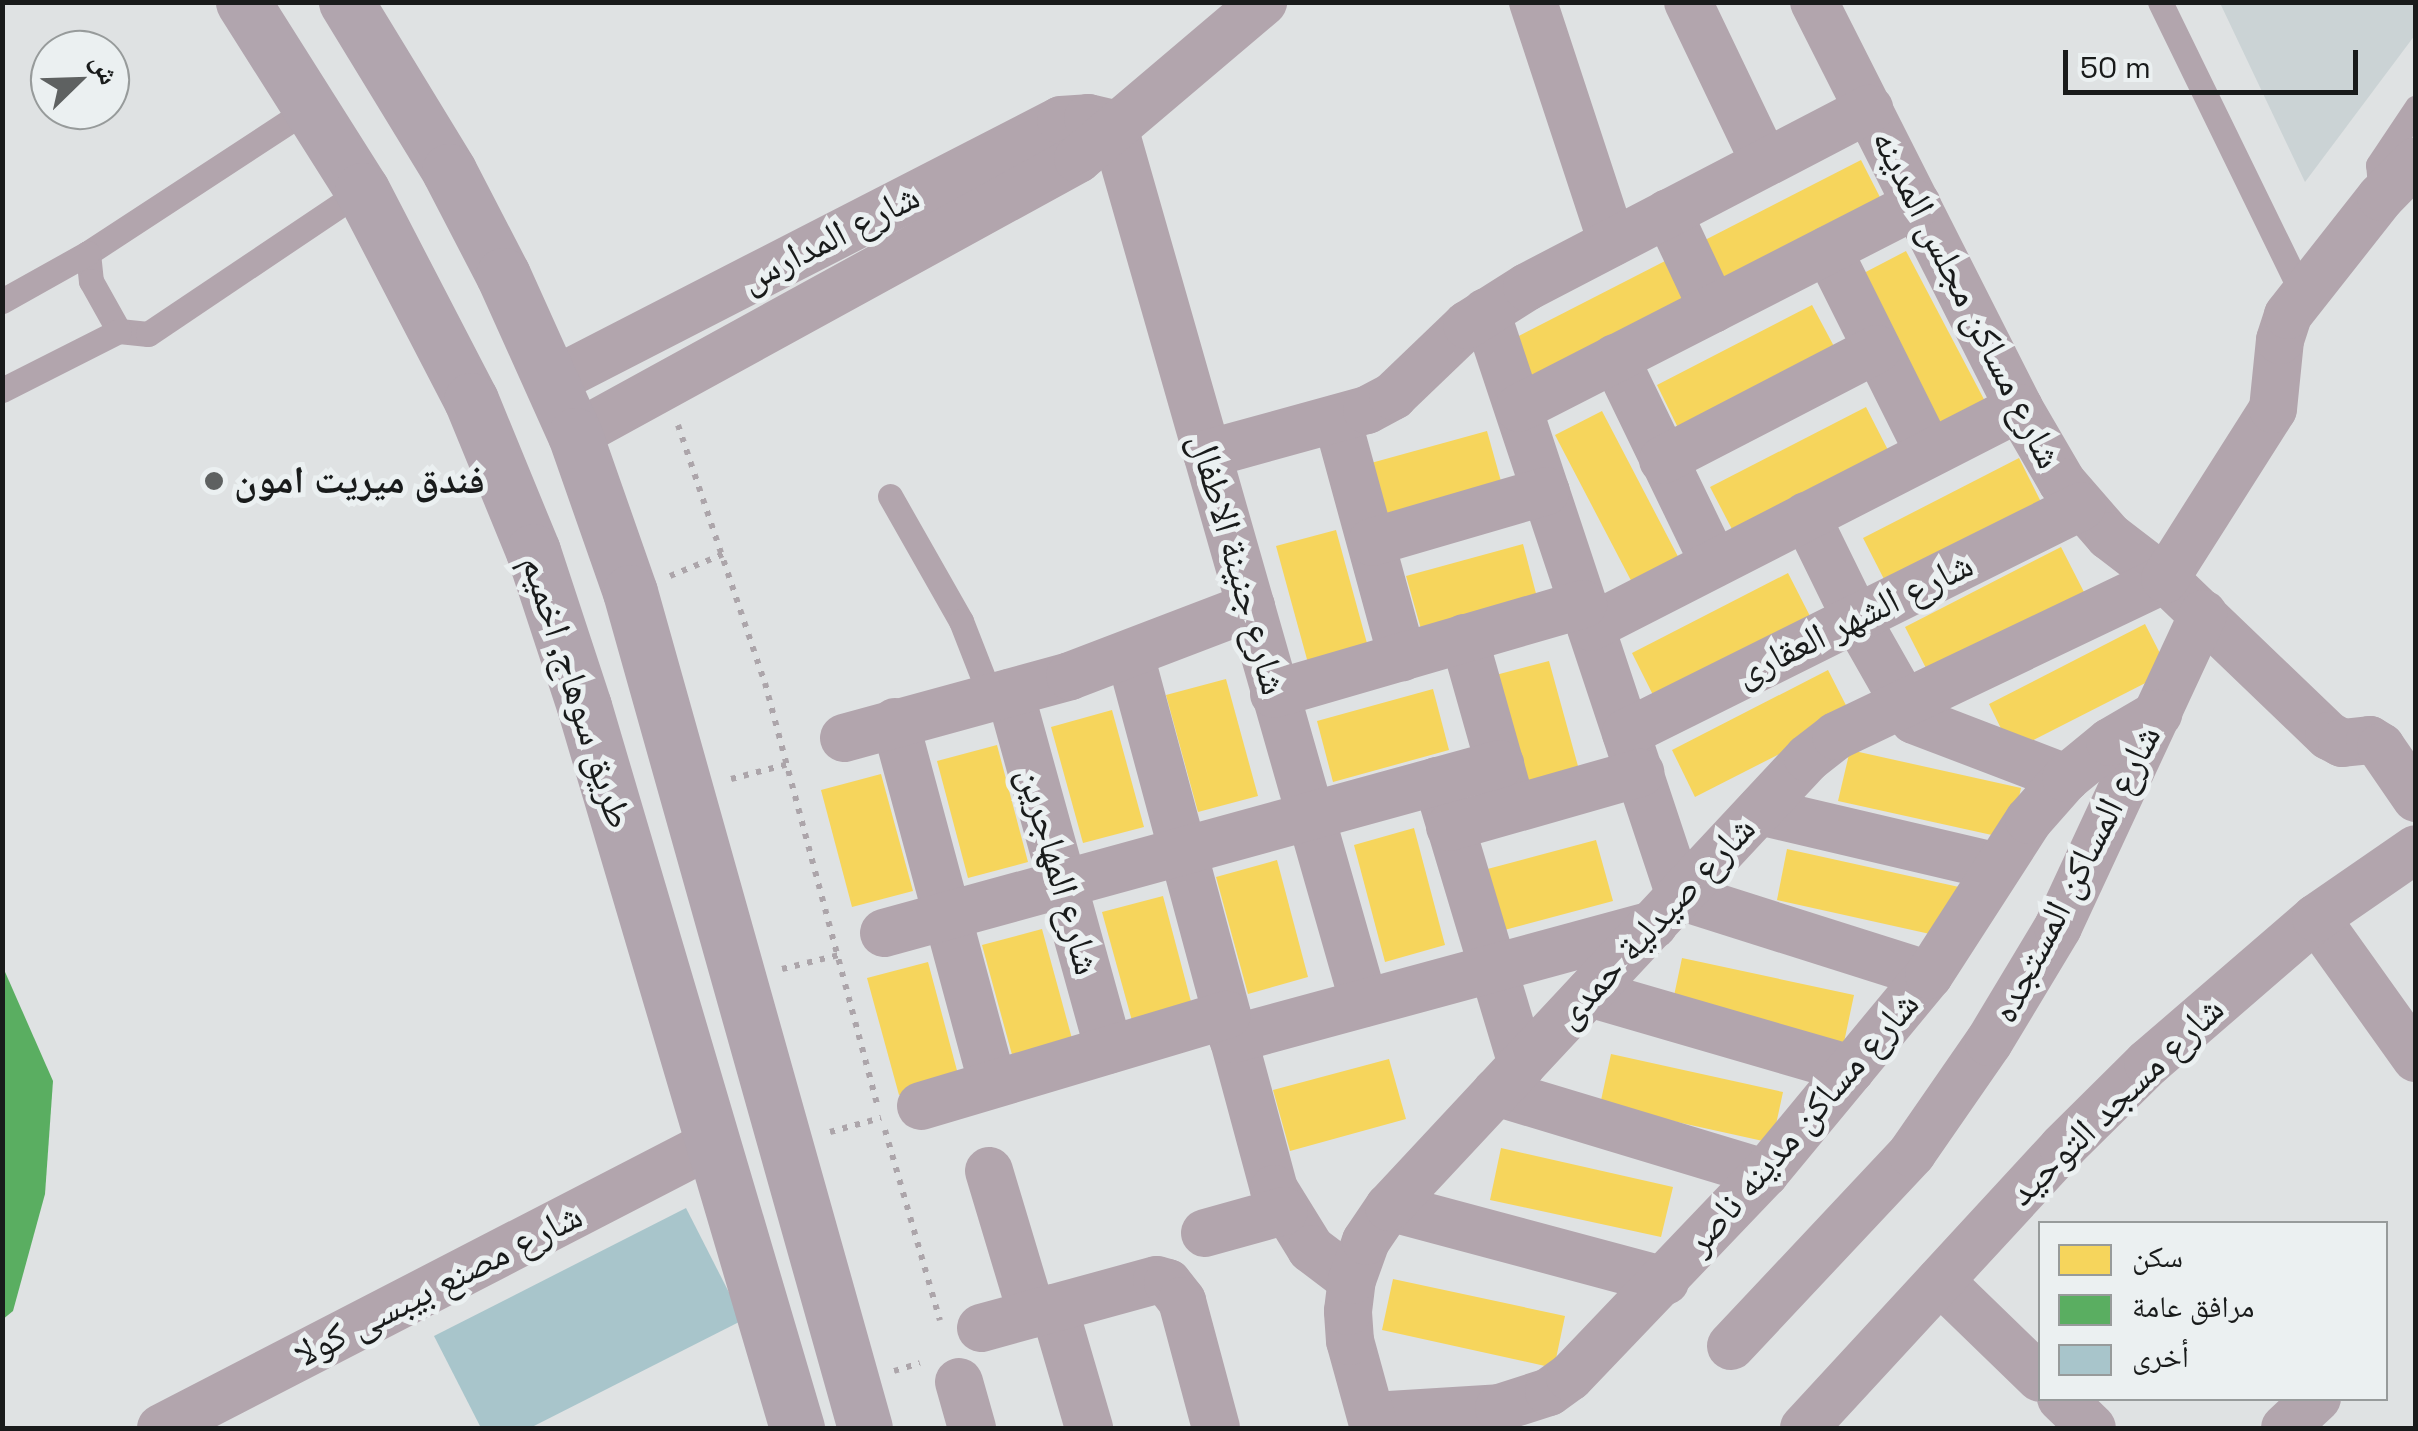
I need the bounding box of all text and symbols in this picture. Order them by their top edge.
north arrow [30,30,130,130]
scale bar [2068,30,2363,92]
text: ش [83,48,128,90]
text: 50 m [2080,48,2151,87]
street label: شارع مساكن مجلس المدينه [1862,122,2072,476]
street label: شارع المدارس [733,173,927,303]
street label: شارع جنينة الاطفال [1179,428,1297,700]
place label: فندق ميريت امون [234,458,485,504]
marker: فندق ميريت امون [203,470,225,492]
street label: شارع الشهر العقارى [1728,542,1980,696]
street label: طريق سوهاج, اخميم [511,549,643,835]
street label: شارع المساكن المستجده [1981,718,2171,1030]
street label: شارع المهاجرين [1008,762,1110,980]
street label: شارع صيدلية حمدى [1545,806,1765,1038]
street label: شارع مساكن مدينه ناصر [1675,982,1929,1264]
street label: شارع مسجد التوحيد [1999,987,2233,1215]
street label: شارع مصنع بيبسى كولا [286,1193,590,1377]
legend [2038,1221,2388,1401]
text: سكن [2132,1237,2183,1276]
text: مرافق عامة [2132,1287,2255,1326]
text: أخرى [2132,1337,2189,1376]

